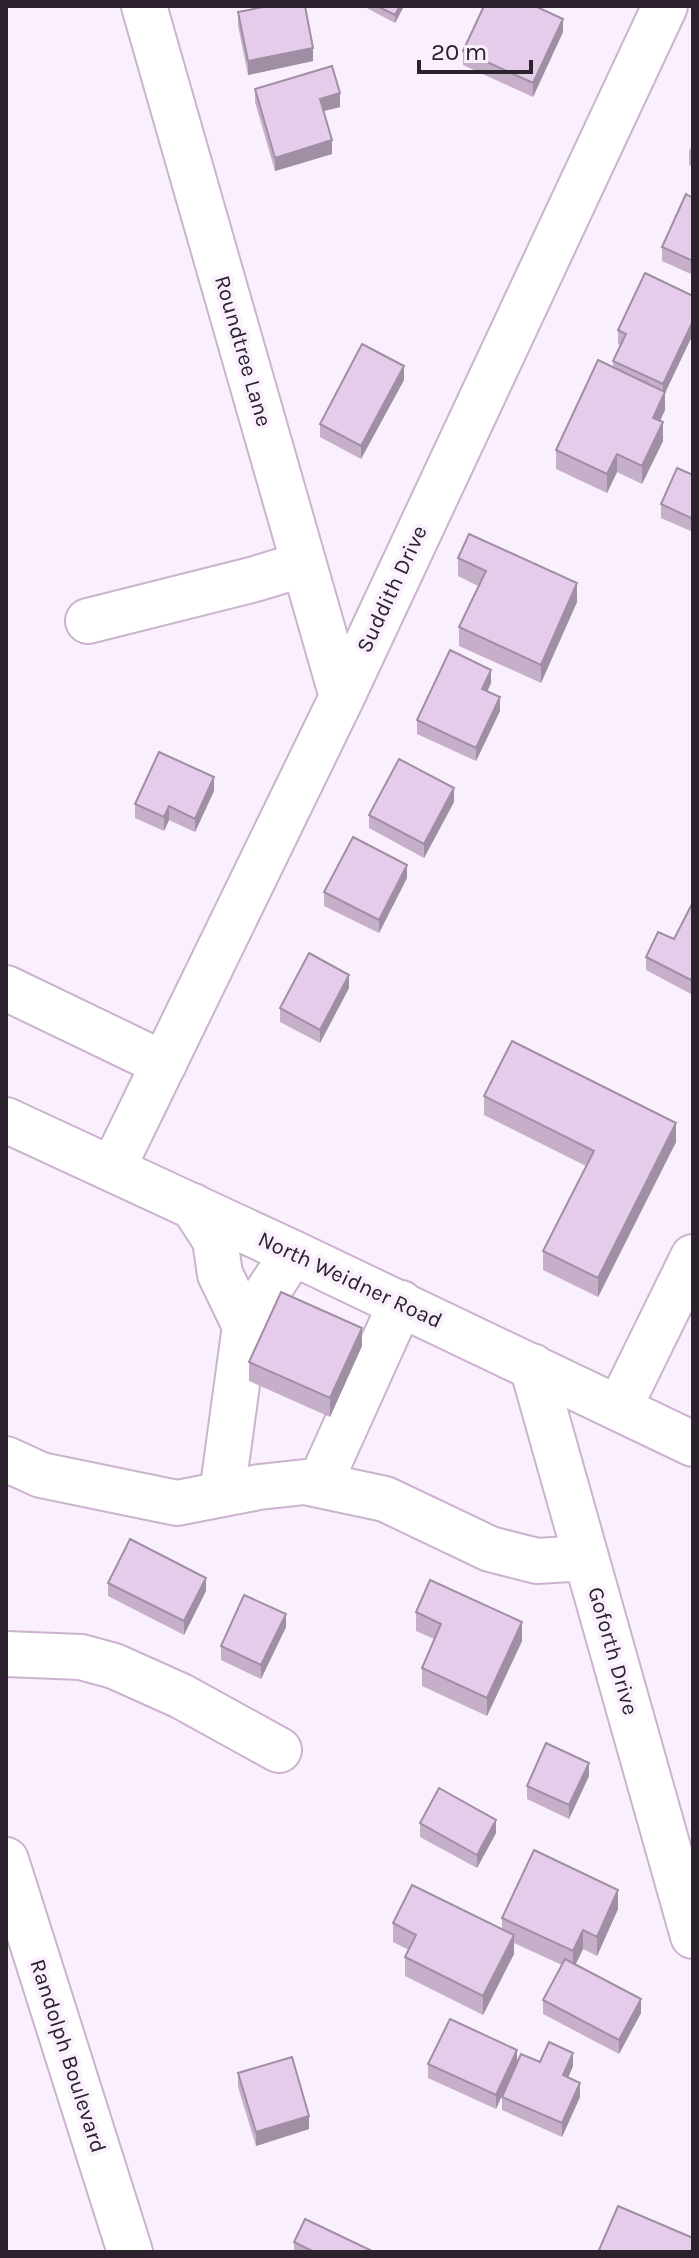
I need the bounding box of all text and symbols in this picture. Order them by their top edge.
scale bar [419,24,531,74]
text: 20 m [431,38,487,66]
street label: Roundtree Lane [209,272,277,430]
street label: Suddith Drive [351,521,433,657]
street label: North Weidner Road [254,1226,446,1334]
street label: Goforth Drive [582,1584,644,1718]
street label: Randolph Boulevard [24,1956,112,2156]

